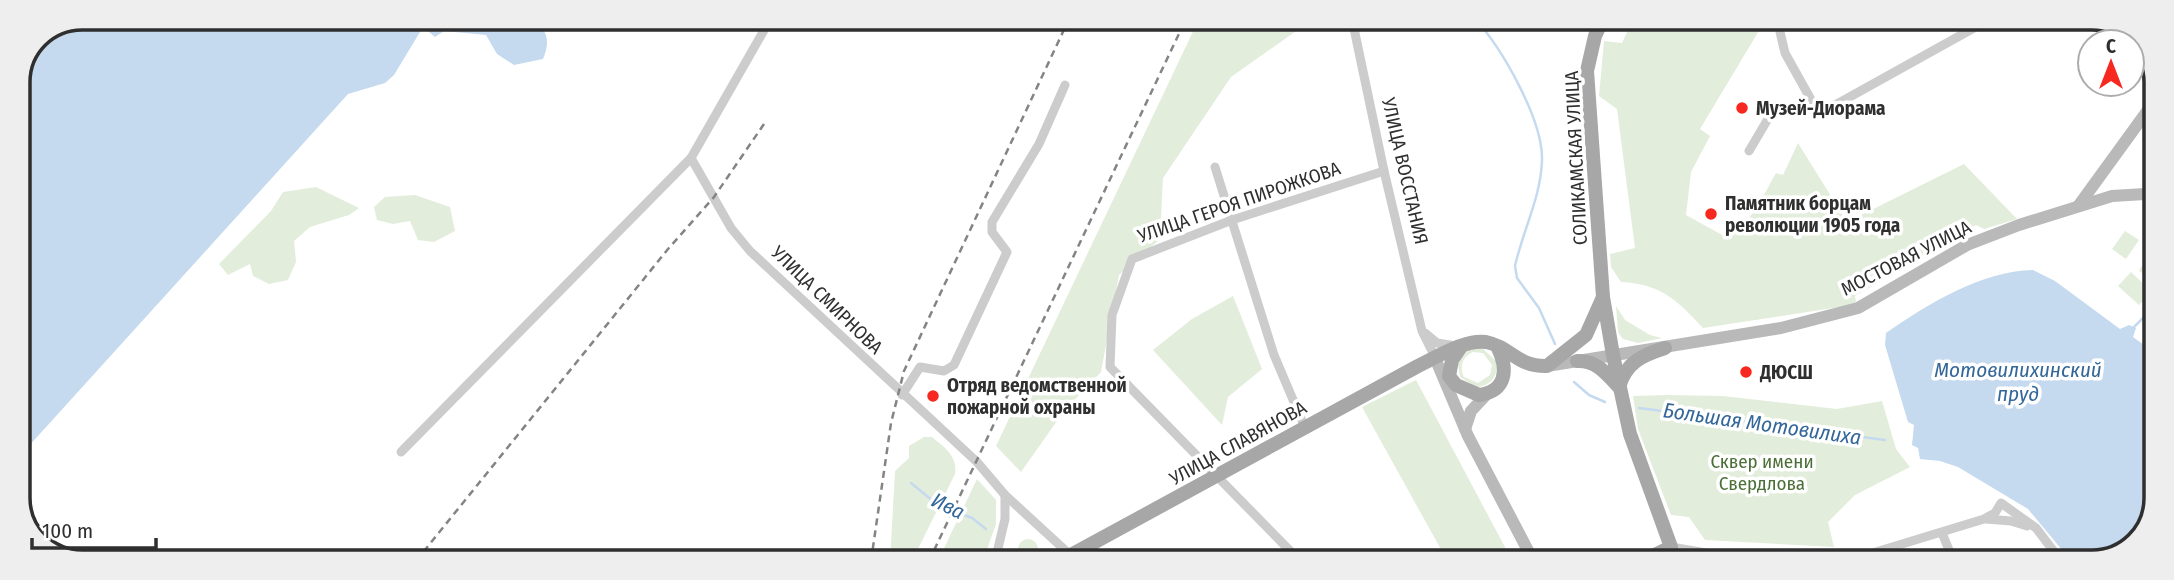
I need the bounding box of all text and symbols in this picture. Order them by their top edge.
north arrow [2076,28,2146,98]
text: С [2106,35,2116,58]
street label: СОЛИКАМСКАЯ УЛИЦА [1560,70,1592,246]
street label: УЛИЦА ВОССТАНИЯ [1377,94,1433,247]
place label: Музей-Диорама [1756,97,1886,120]
marker: Музей-Диорама [1734,100,1750,116]
street label: УЛИЦА ГЕРОЯ ПИРОЖКОВА [1134,157,1343,248]
place label: Памятник борцам революции 1905 года [1725,192,1900,237]
marker: Памятник борцам революции 1905 года [1703,206,1719,222]
street label: МОСТОВАЯ УЛИЦА [1837,215,1975,301]
street label: УЛИЦА СМИРНОВА [766,240,887,359]
water label: Мотовилихинский пруд [1934,357,2102,407]
place label: ДЮСШ [1759,361,1813,384]
marker: ДЮСШ [1738,364,1754,380]
place label: Отряд ведомственной пожарной охраны [947,374,1127,419]
marker: Отряд ведомственной пожарной охраны [925,388,941,404]
street label: УЛИЦА СЛАВЯНОВА [1165,396,1310,491]
water label: Большая Мотовилиха [1661,397,1863,451]
park label: Сквер имени Свердлова [1710,450,1814,495]
water label: Ива [927,487,969,525]
scale bar [32,506,156,550]
text: 100 m [42,518,93,544]

